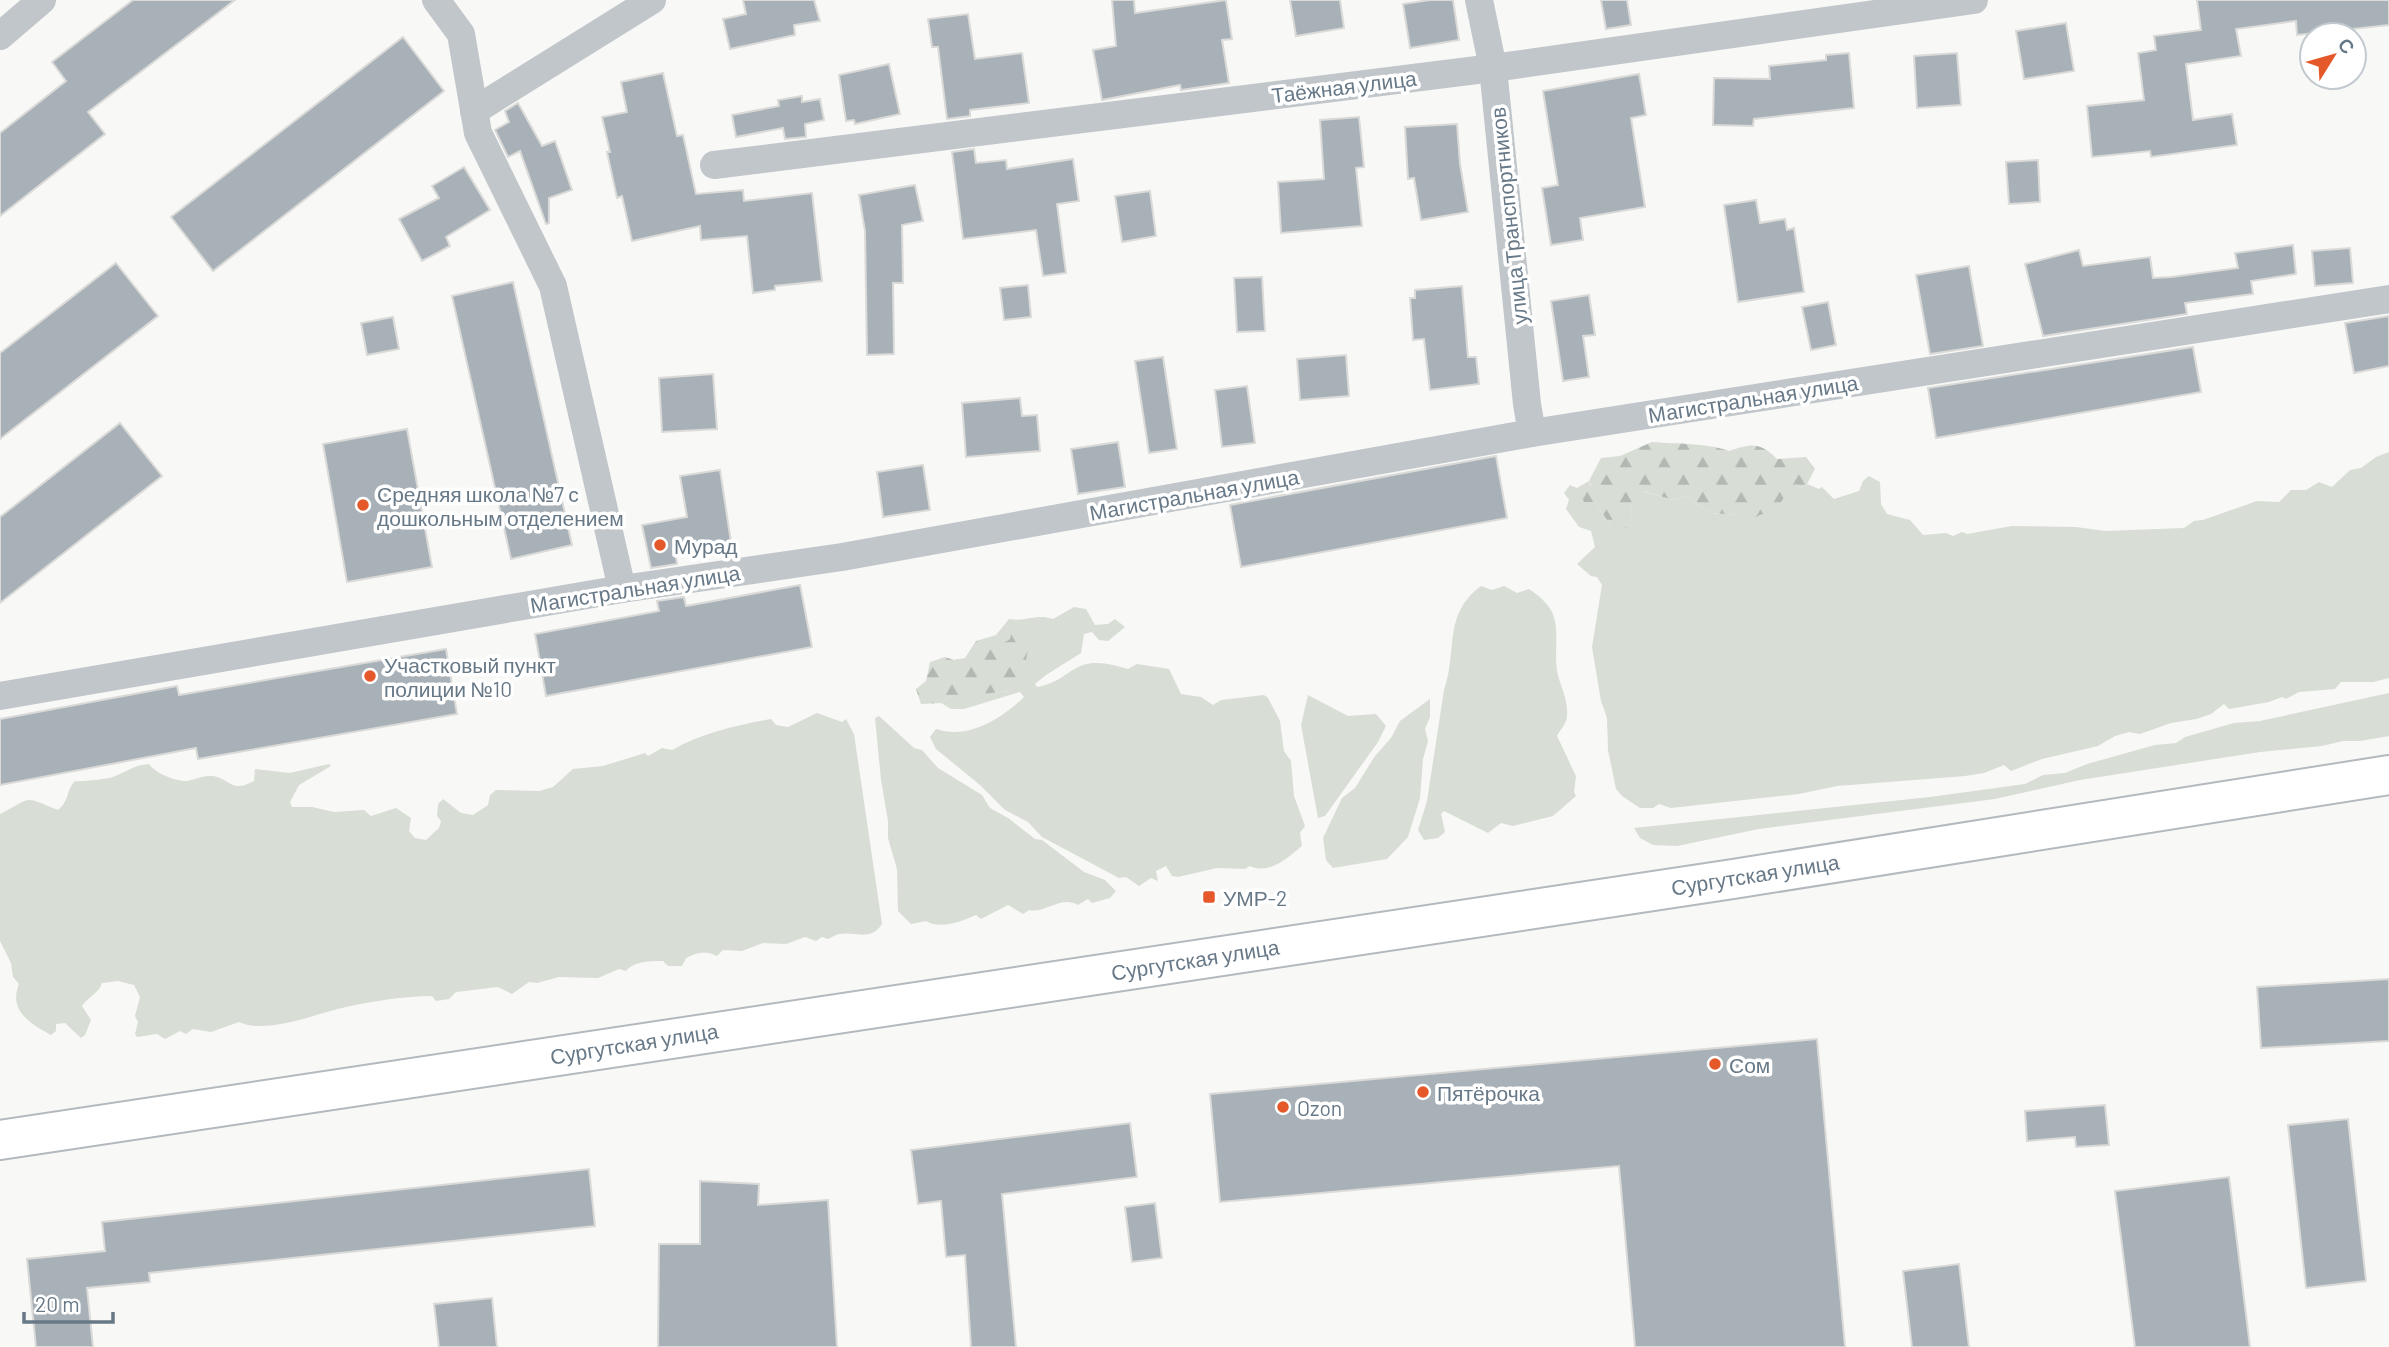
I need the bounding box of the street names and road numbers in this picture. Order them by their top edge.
street label: Таёжная улица [1270,65,1418,107]
street label: улица Транспортников [1484,106,1532,326]
street label: Магистральная улица [1646,369,1860,427]
street label: Магистральная улица [1087,463,1301,525]
street label: Магистральная улица [528,559,742,617]
street label: Сургутская улица [1669,848,1841,900]
street label: Сургутская улица [1109,933,1281,985]
street label: Сургутская улица [548,1017,720,1069]

